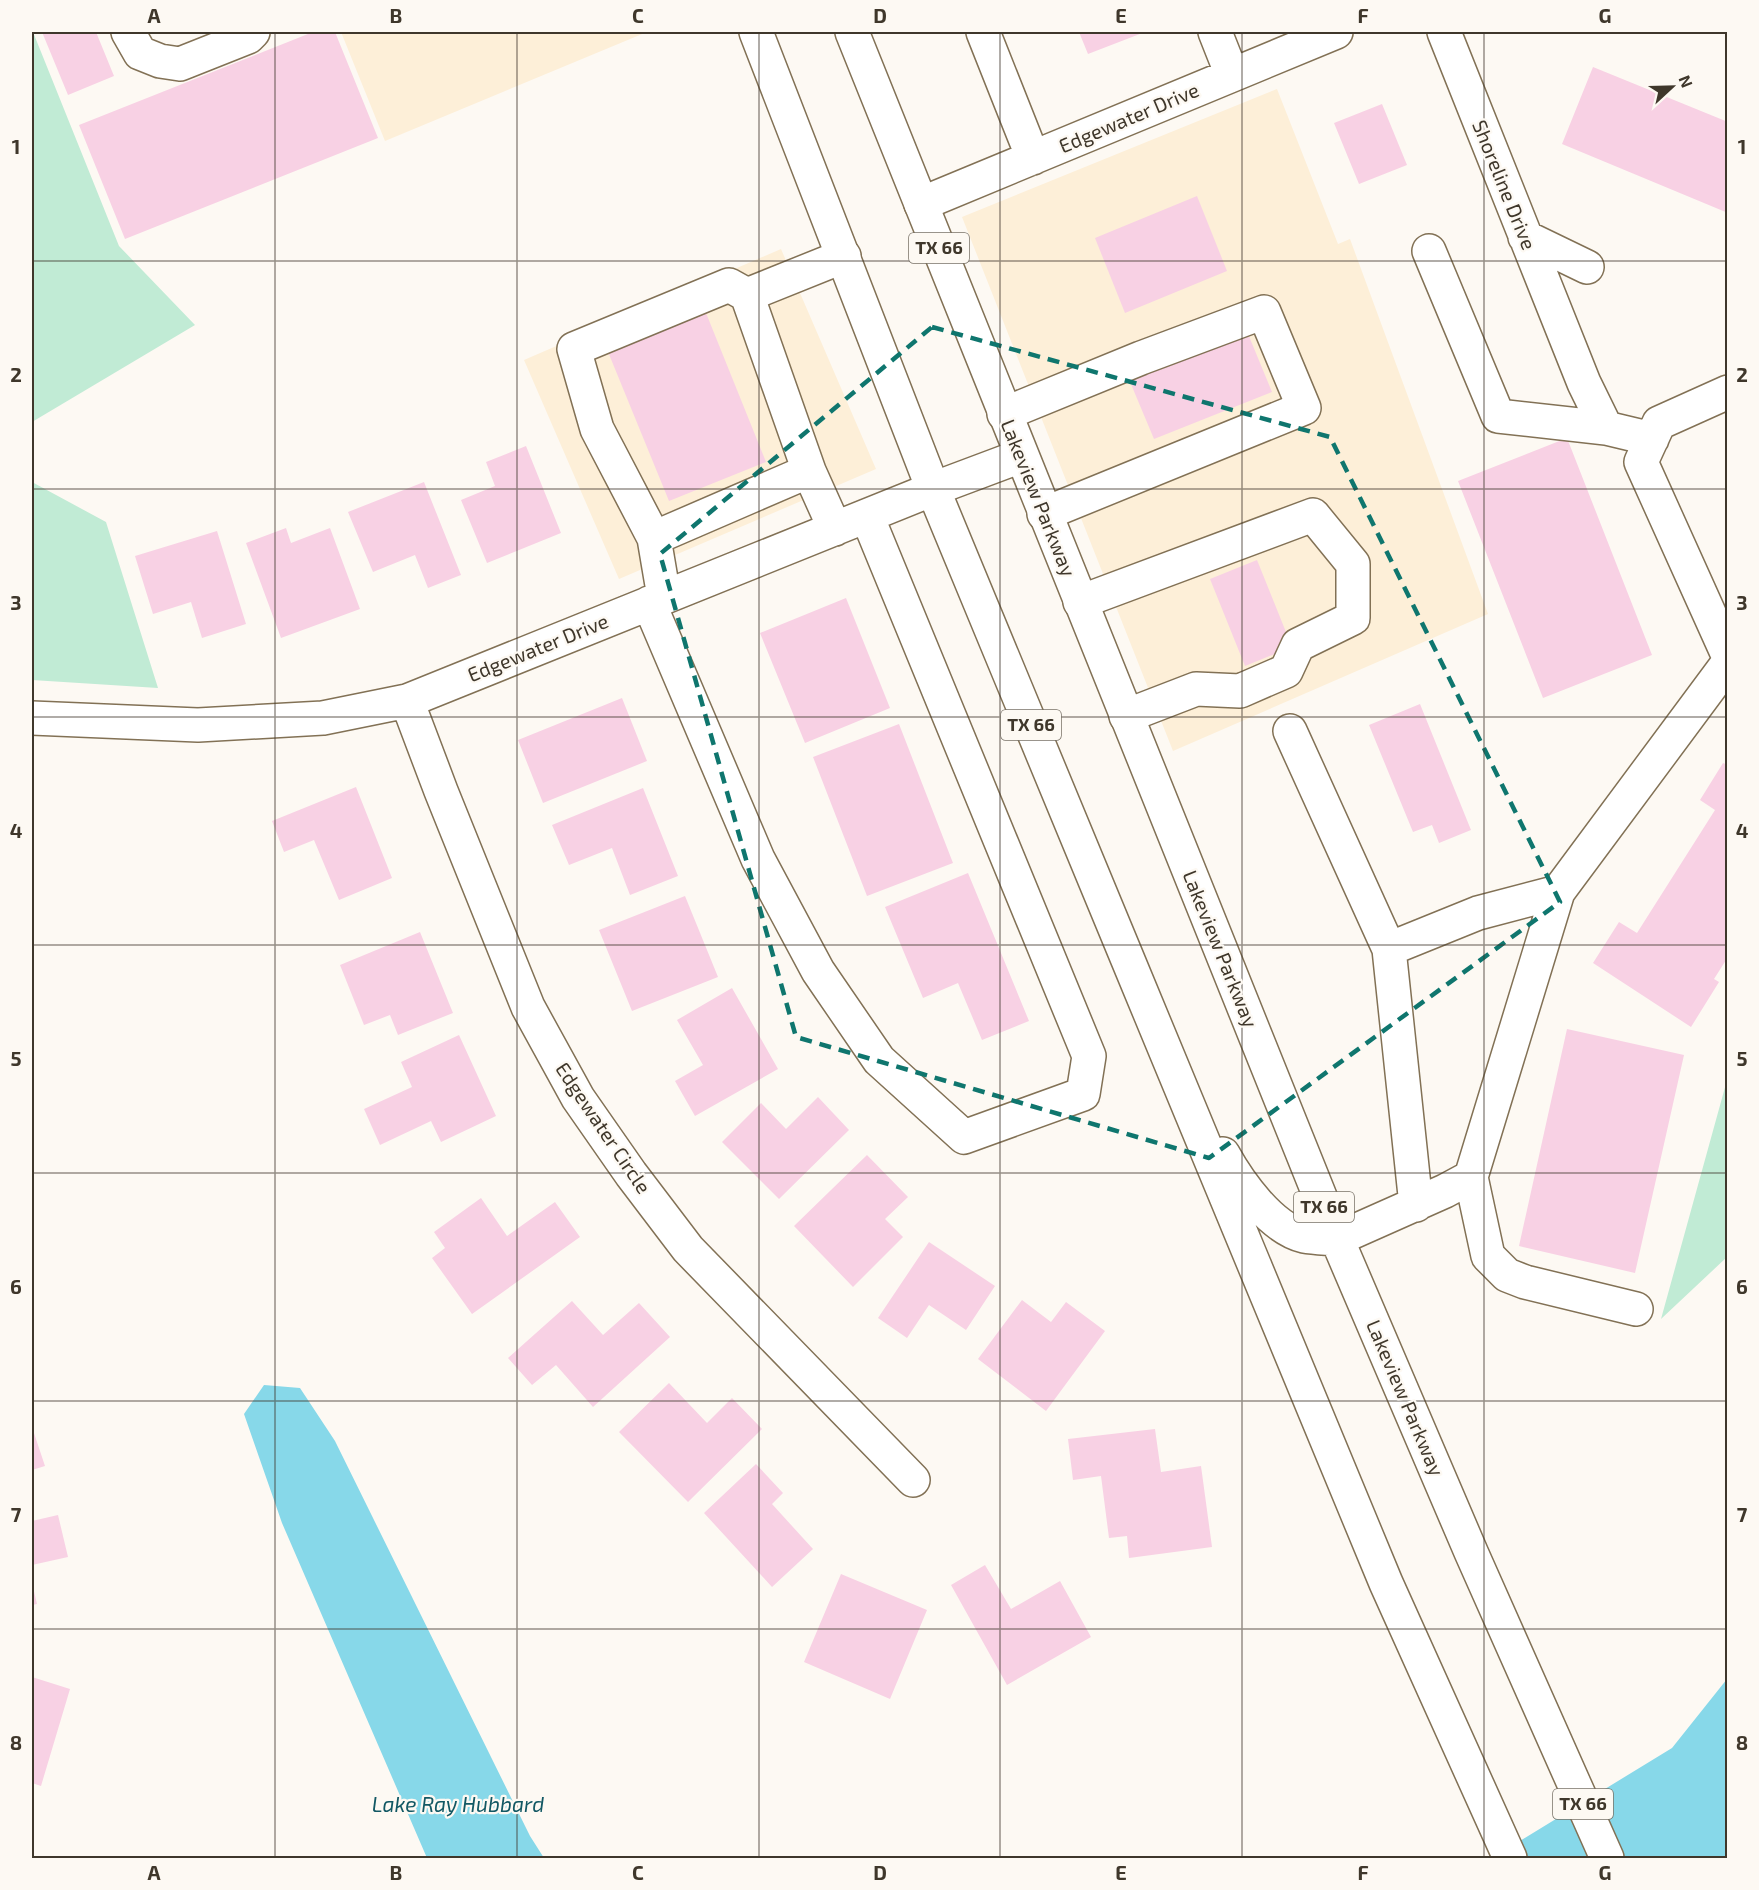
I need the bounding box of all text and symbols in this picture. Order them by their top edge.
text: A [147,3,161,27]
text: B [390,3,402,27]
text: C [632,3,644,27]
text: D [873,3,887,27]
text: E [1115,3,1127,27]
text: F [1357,3,1369,27]
text: G [1599,3,1611,27]
north arrow [1642,57,1702,117]
text: N [1675,72,1697,90]
street label: Edgewater Drive [1055,77,1202,157]
street label: Shoreline Drive [1468,116,1542,253]
text: 1 [12,134,20,158]
text: 1 [1738,134,1746,158]
road number: TX 66 [909,233,969,263]
text: 2 [10,362,22,386]
text: 2 [1736,362,1748,386]
street label: Lakeview Parkway [996,415,1082,580]
text: 3 [10,590,22,614]
text: 3 [1736,590,1748,614]
street label: Edgewater Drive [464,608,612,686]
road number: TX 66 [1001,710,1061,740]
text: 4 [10,818,23,842]
text: 4 [1736,818,1749,842]
street label: Lakeview Parkway [1178,866,1264,1031]
text: 5 [10,1046,22,1070]
text: 5 [1736,1046,1748,1070]
street label: Edgewater Circle [551,1057,657,1198]
road number: TX 66 [1294,1192,1354,1222]
text: 6 [10,1274,22,1298]
text: 6 [1736,1274,1748,1298]
street label: Lakeview Parkway [1362,1316,1450,1480]
text: 7 [11,1502,22,1526]
text: 7 [1737,1502,1748,1526]
text: 8 [10,1730,22,1754]
text: 8 [1736,1730,1748,1754]
road number: TX 66 [1553,1789,1613,1819]
water label: Lake Ray Hubbard [372,1791,544,1817]
text: A [147,1860,161,1884]
text: B [390,1860,402,1884]
text: C [632,1860,644,1884]
text: D [873,1860,887,1884]
text: E [1115,1860,1127,1884]
text: F [1357,1860,1369,1884]
text: G [1599,1860,1611,1884]

